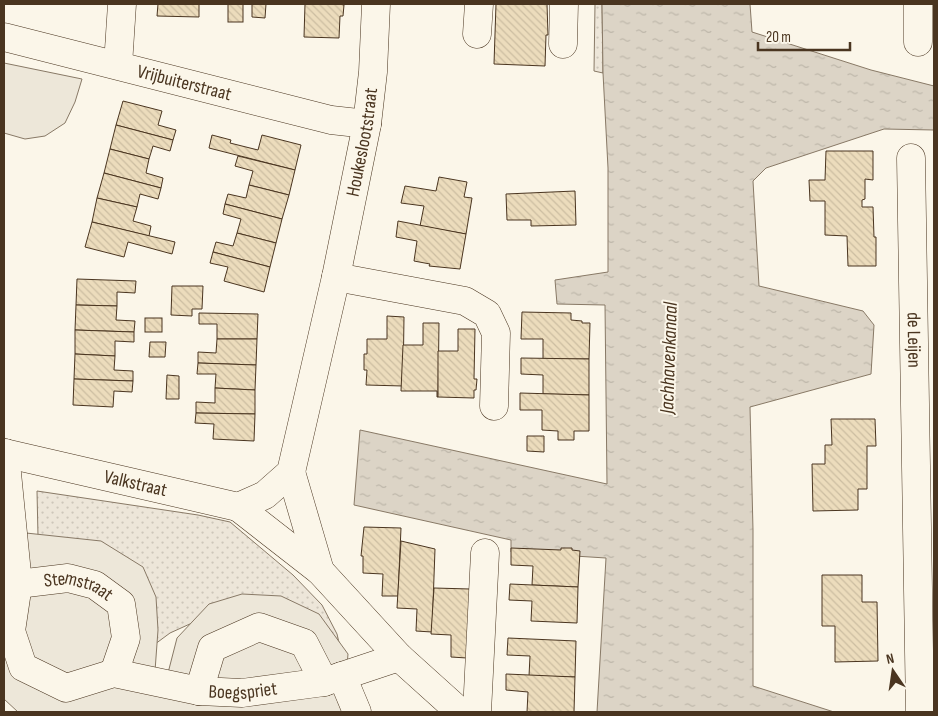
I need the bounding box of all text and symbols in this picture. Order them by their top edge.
scale bar [758,20,850,52]
text: 20 m [766,28,791,47]
street label: Vrijbuiterstraat [135,60,234,106]
street label: Houkeslootstraat [341,86,383,199]
water label: Jachhavenkanaal [655,300,683,415]
street label: de Leijen [902,312,926,368]
street label: Valkstraat [102,465,170,502]
street label: Stemstraat [43,566,118,606]
north arrow [868,646,918,696]
text: N [885,650,896,668]
street label: Boegspriet [208,677,279,705]

